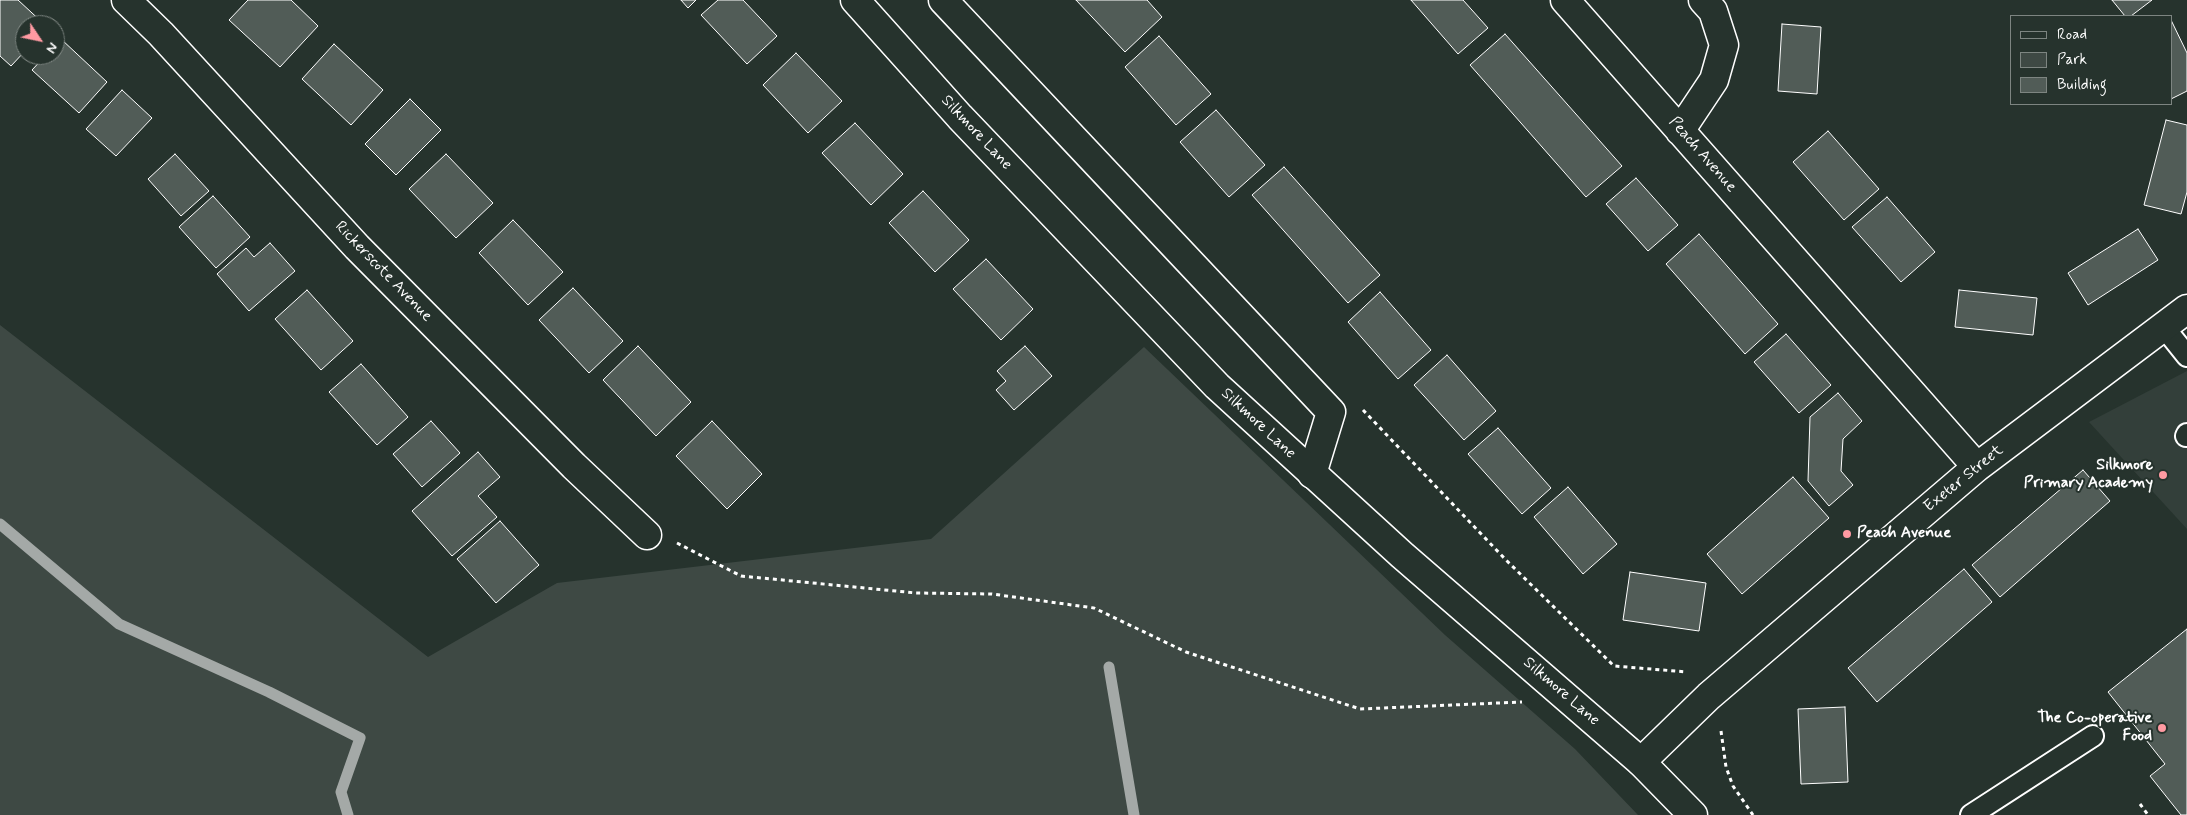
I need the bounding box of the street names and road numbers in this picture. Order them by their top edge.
street label: Silkmore Lane [936,92,1016,174]
street label: Peach Avenue [1664,113,1740,197]
street label: Rickerscote Avenue [330,218,436,326]
street label: Silkmore Lane [1217,384,1299,464]
street label: Exeter Street [1920,441,2008,517]
street label: Silkmore Lane [1519,653,1603,731]

